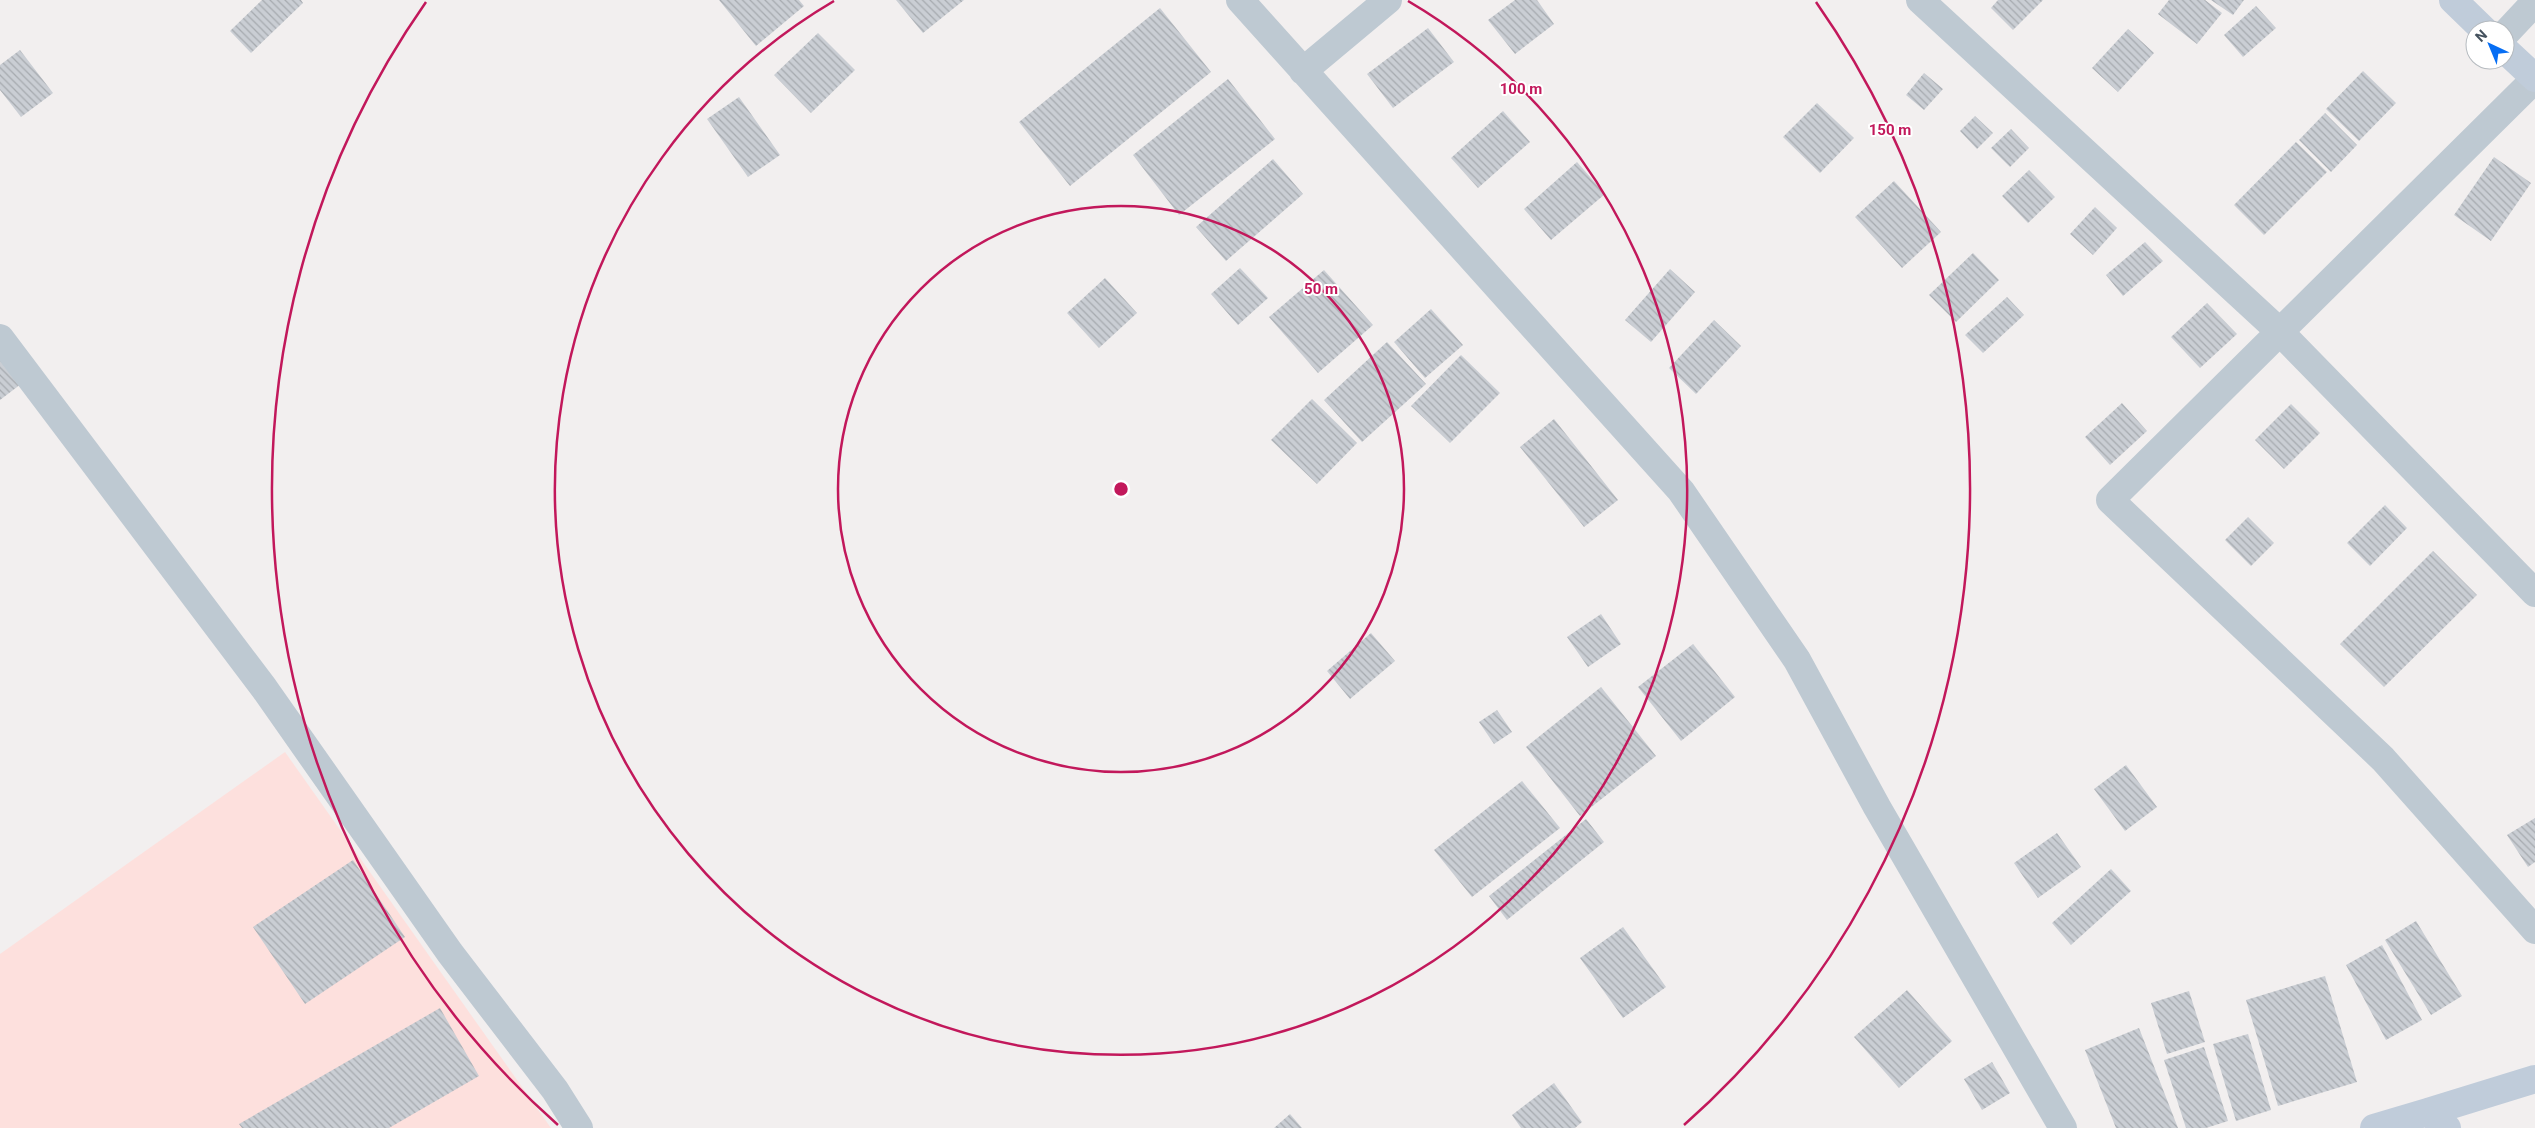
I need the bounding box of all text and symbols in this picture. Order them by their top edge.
north arrow [2465,20,2515,70]
text: N [2472,26,2490,45]
text: 100 m [1500,80,1542,98]
text: 150 m [1869,121,1911,139]
text: 50 m [1304,280,1338,298]
centre of rings [1112,480,1130,498]

